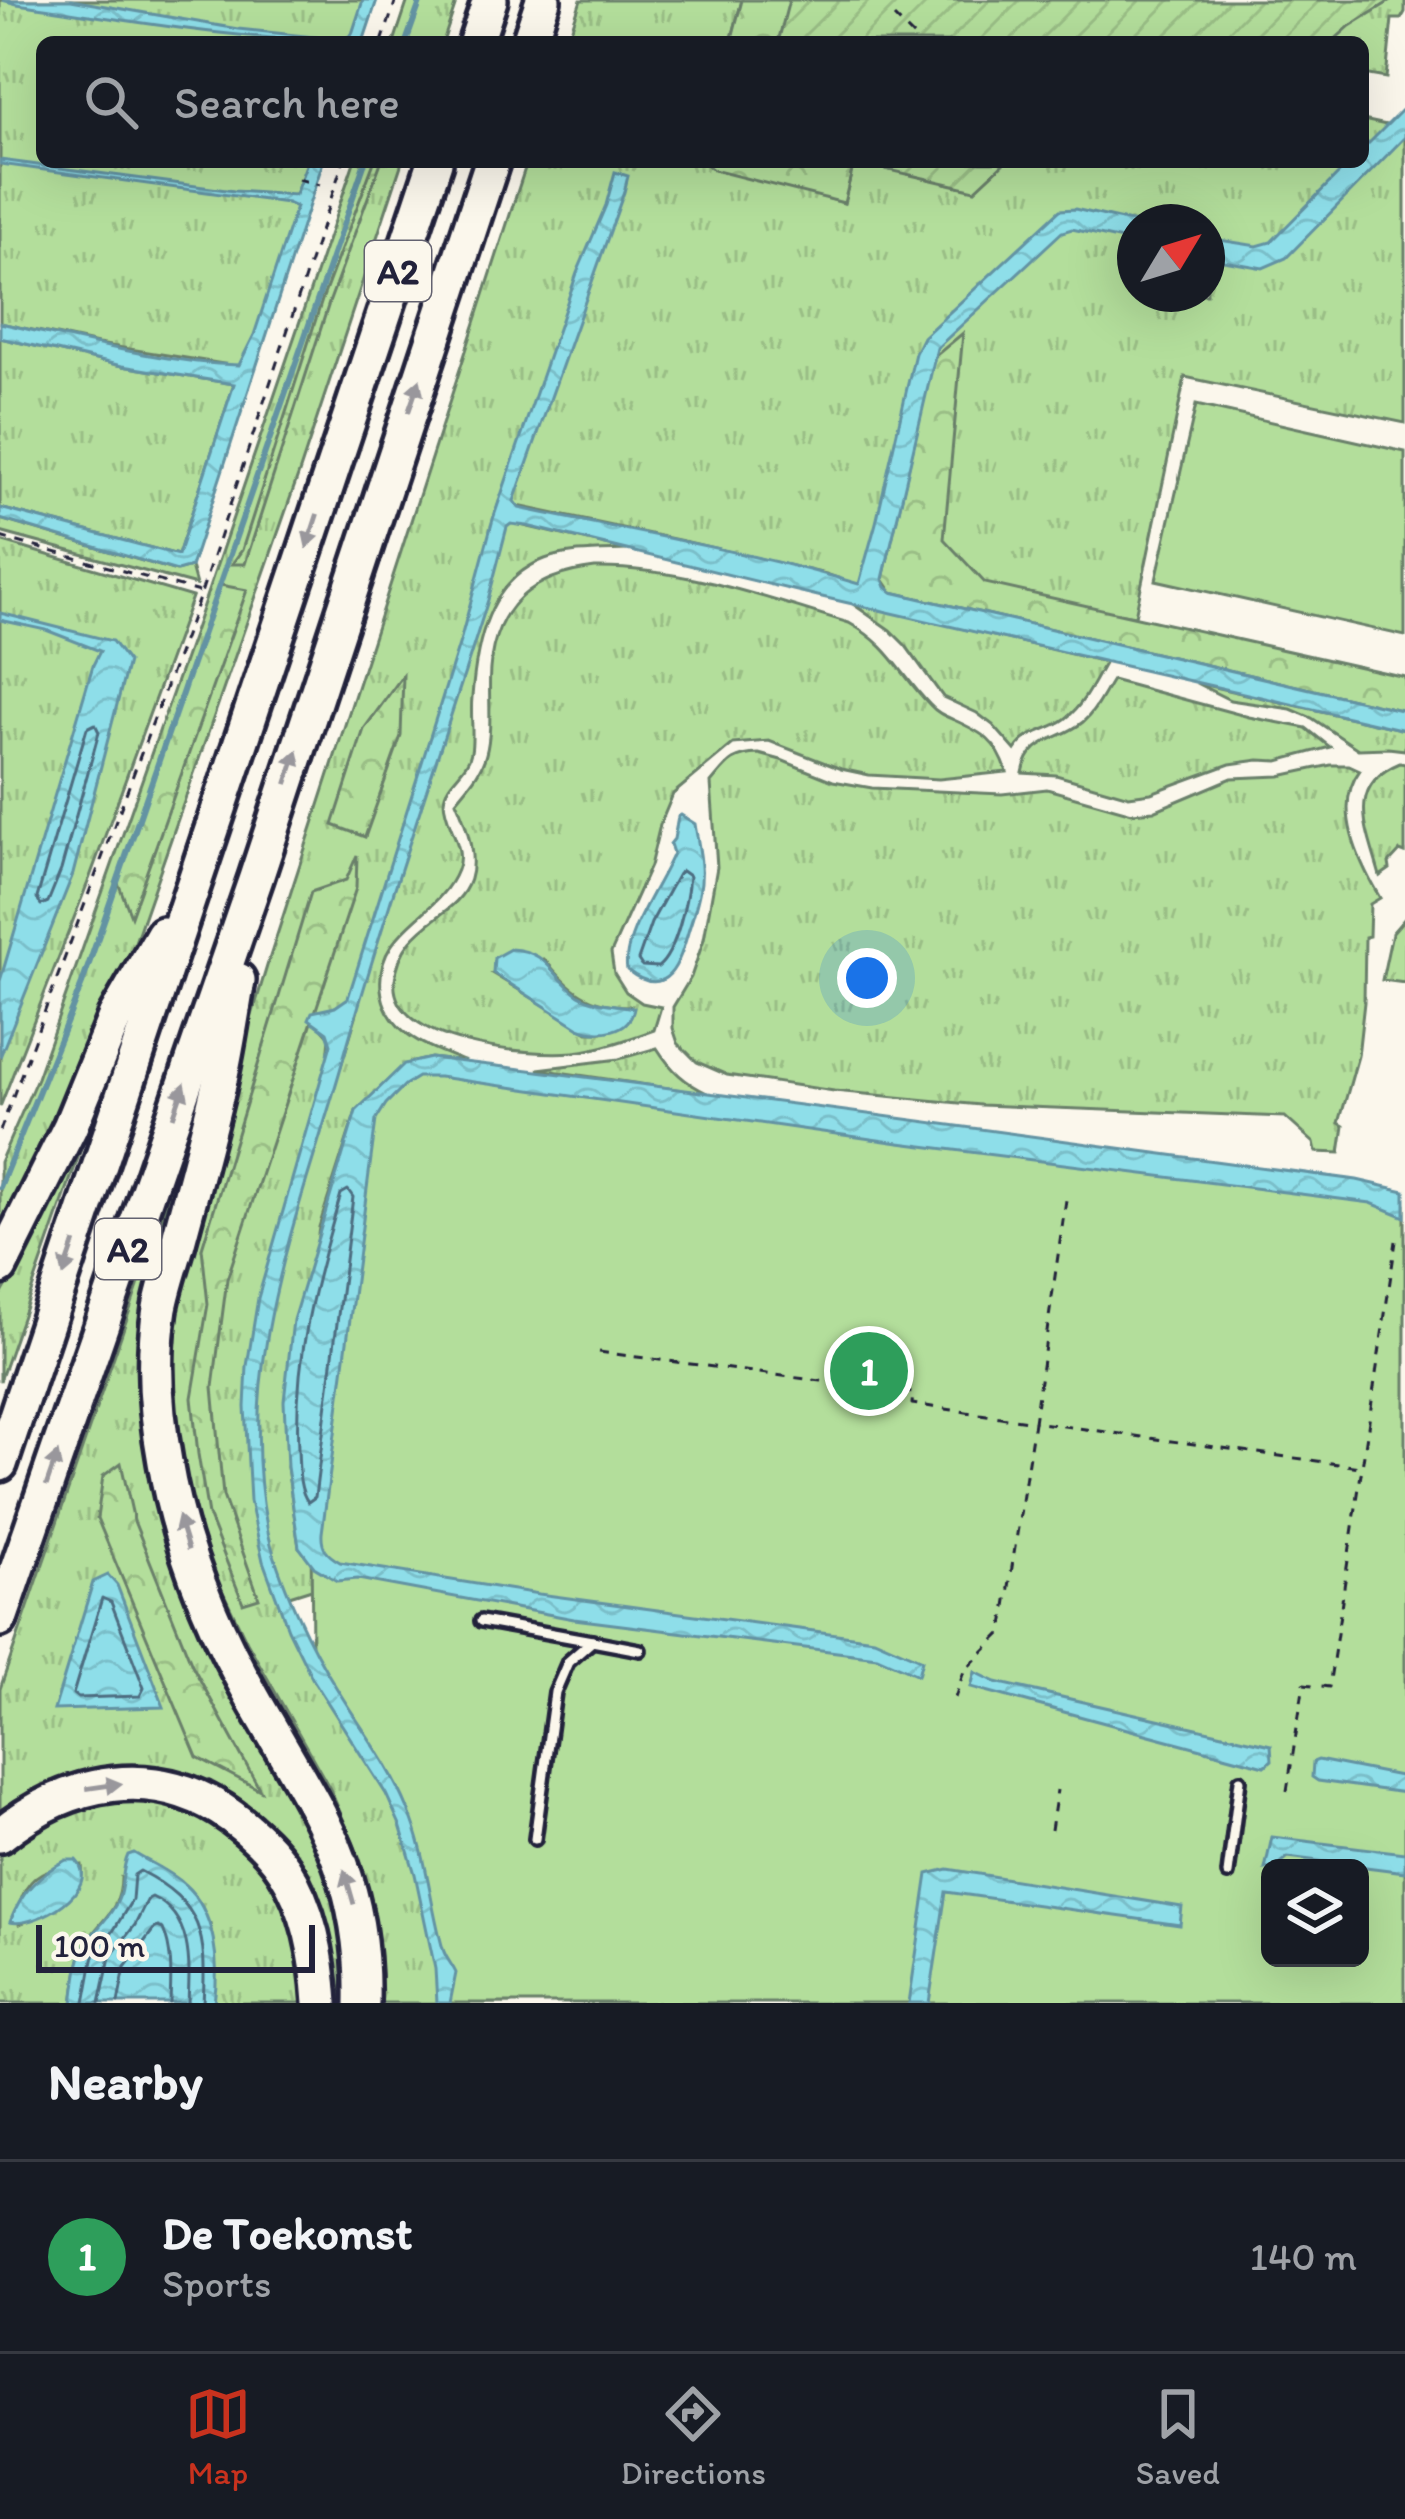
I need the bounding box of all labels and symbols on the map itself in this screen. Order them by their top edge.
north arrow [1117,204,1225,312]
road number: A2 [365,241,431,301]
one-way arrow [406,378,424,414]
one-way arrow [301,513,320,550]
one-way arrow [284,748,303,785]
your location [837,948,897,1008]
one-way arrow [171,1082,189,1118]
road number: A2 [95,1219,161,1279]
one-way arrow [58,1241,77,1278]
pin: 1 [830,1326,908,1416]
one-way arrow [44,1451,62,1487]
one-way arrow [173,1514,191,1551]
one-way arrow [86,1776,123,1795]
one-way arrow [339,1869,357,1905]
scale bar [36,1919,315,1972]

